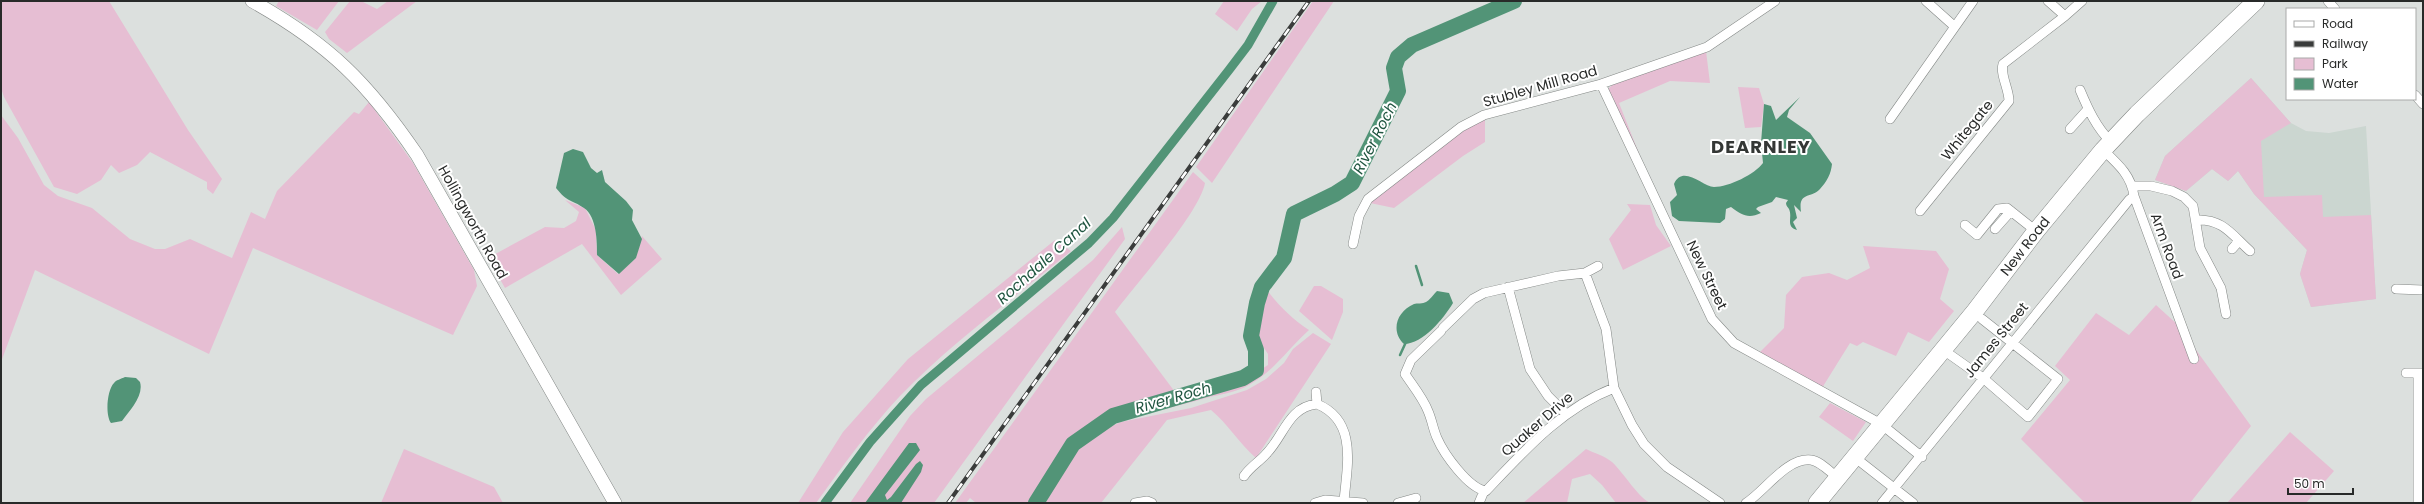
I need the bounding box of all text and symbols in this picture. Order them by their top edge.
legend [2286,8,2416,100]
text: Road [2322,15,2353,32]
text: Railway [2322,35,2368,52]
text: Park [2322,55,2349,72]
street label: Stubley Mill Road [1481,60,1599,112]
text: Water [2322,75,2359,92]
street label: Whitegate [1936,95,1998,164]
water label: River Roch [1347,98,1402,177]
district label: DEARNLEY [1711,134,1811,159]
street label: Hollingworth Road [433,161,513,283]
street label: Arm Road [2146,210,2188,282]
water label: Rochdale Canal [992,212,1096,309]
street label: New Road [1996,212,2054,280]
street label: New Street [1682,237,1732,313]
street label: James Street [1959,298,2033,382]
water label: River Roch [1132,377,1213,418]
street label: Quaker Drive [1497,387,1578,461]
scale bar [2288,470,2353,496]
text: 50 m [2294,475,2325,492]

